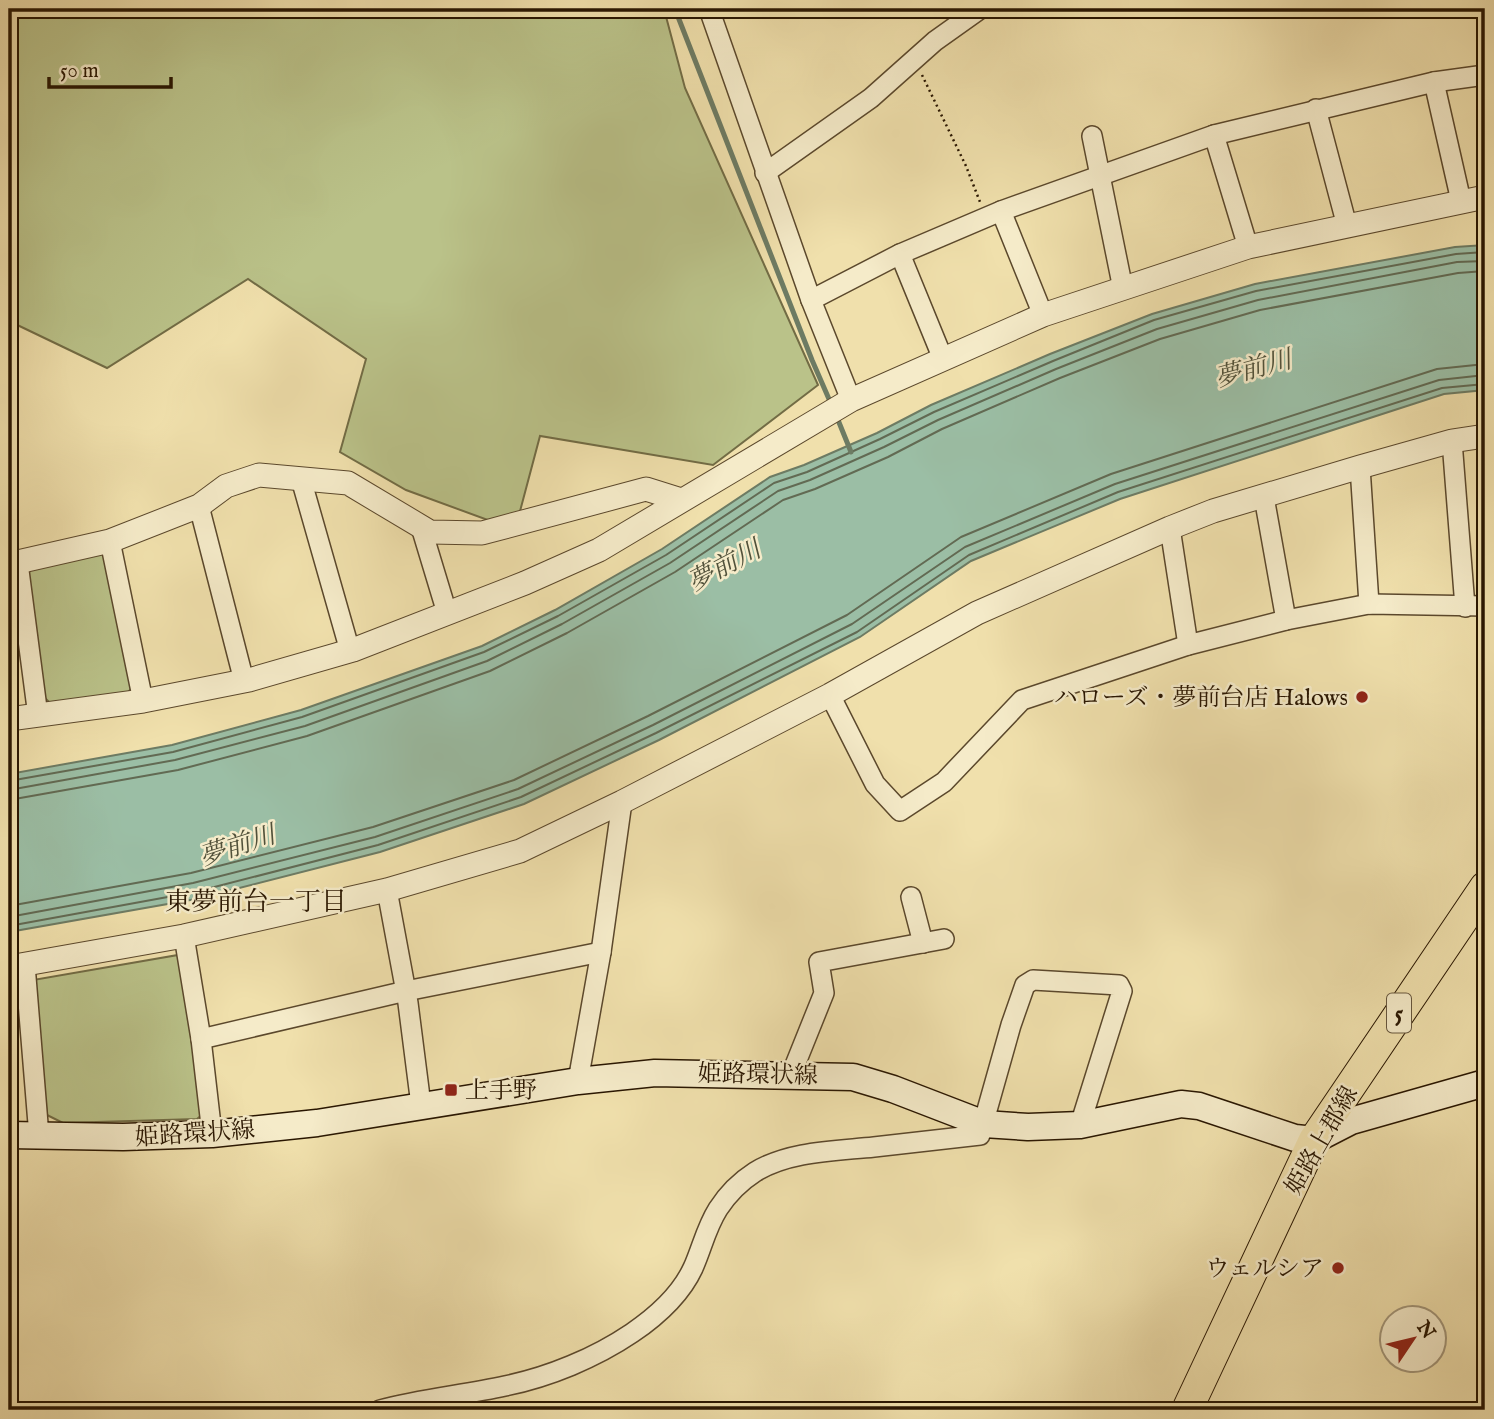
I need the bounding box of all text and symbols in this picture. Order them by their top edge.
scale bar [49,46,172,90]
text: 50 m [60,58,99,85]
water label: 夢前川 [1211,343,1298,395]
water label: 夢前川 [683,532,770,599]
place label: ハローズ・夢前台店 Halows [1054,683,1348,714]
marker: ハローズ・夢前台店 Halows [1354,689,1370,705]
water label: 夢前川 [195,818,282,874]
district label: 東夢前台一丁目 [165,886,347,919]
road number: 5 [1387,994,1411,1032]
street label: 姫路環状線 [698,1059,818,1092]
place label: 上手野 [465,1076,537,1107]
street label: 姫路上郡線 [1279,1081,1366,1200]
marker: 上手野 [443,1082,459,1098]
street label: 姫路環状線 [134,1115,256,1154]
place label: ウェルシア [1206,1254,1324,1285]
marker: ウェルシア [1330,1260,1346,1276]
north arrow [1378,1304,1448,1374]
text: N [1410,1316,1440,1344]

